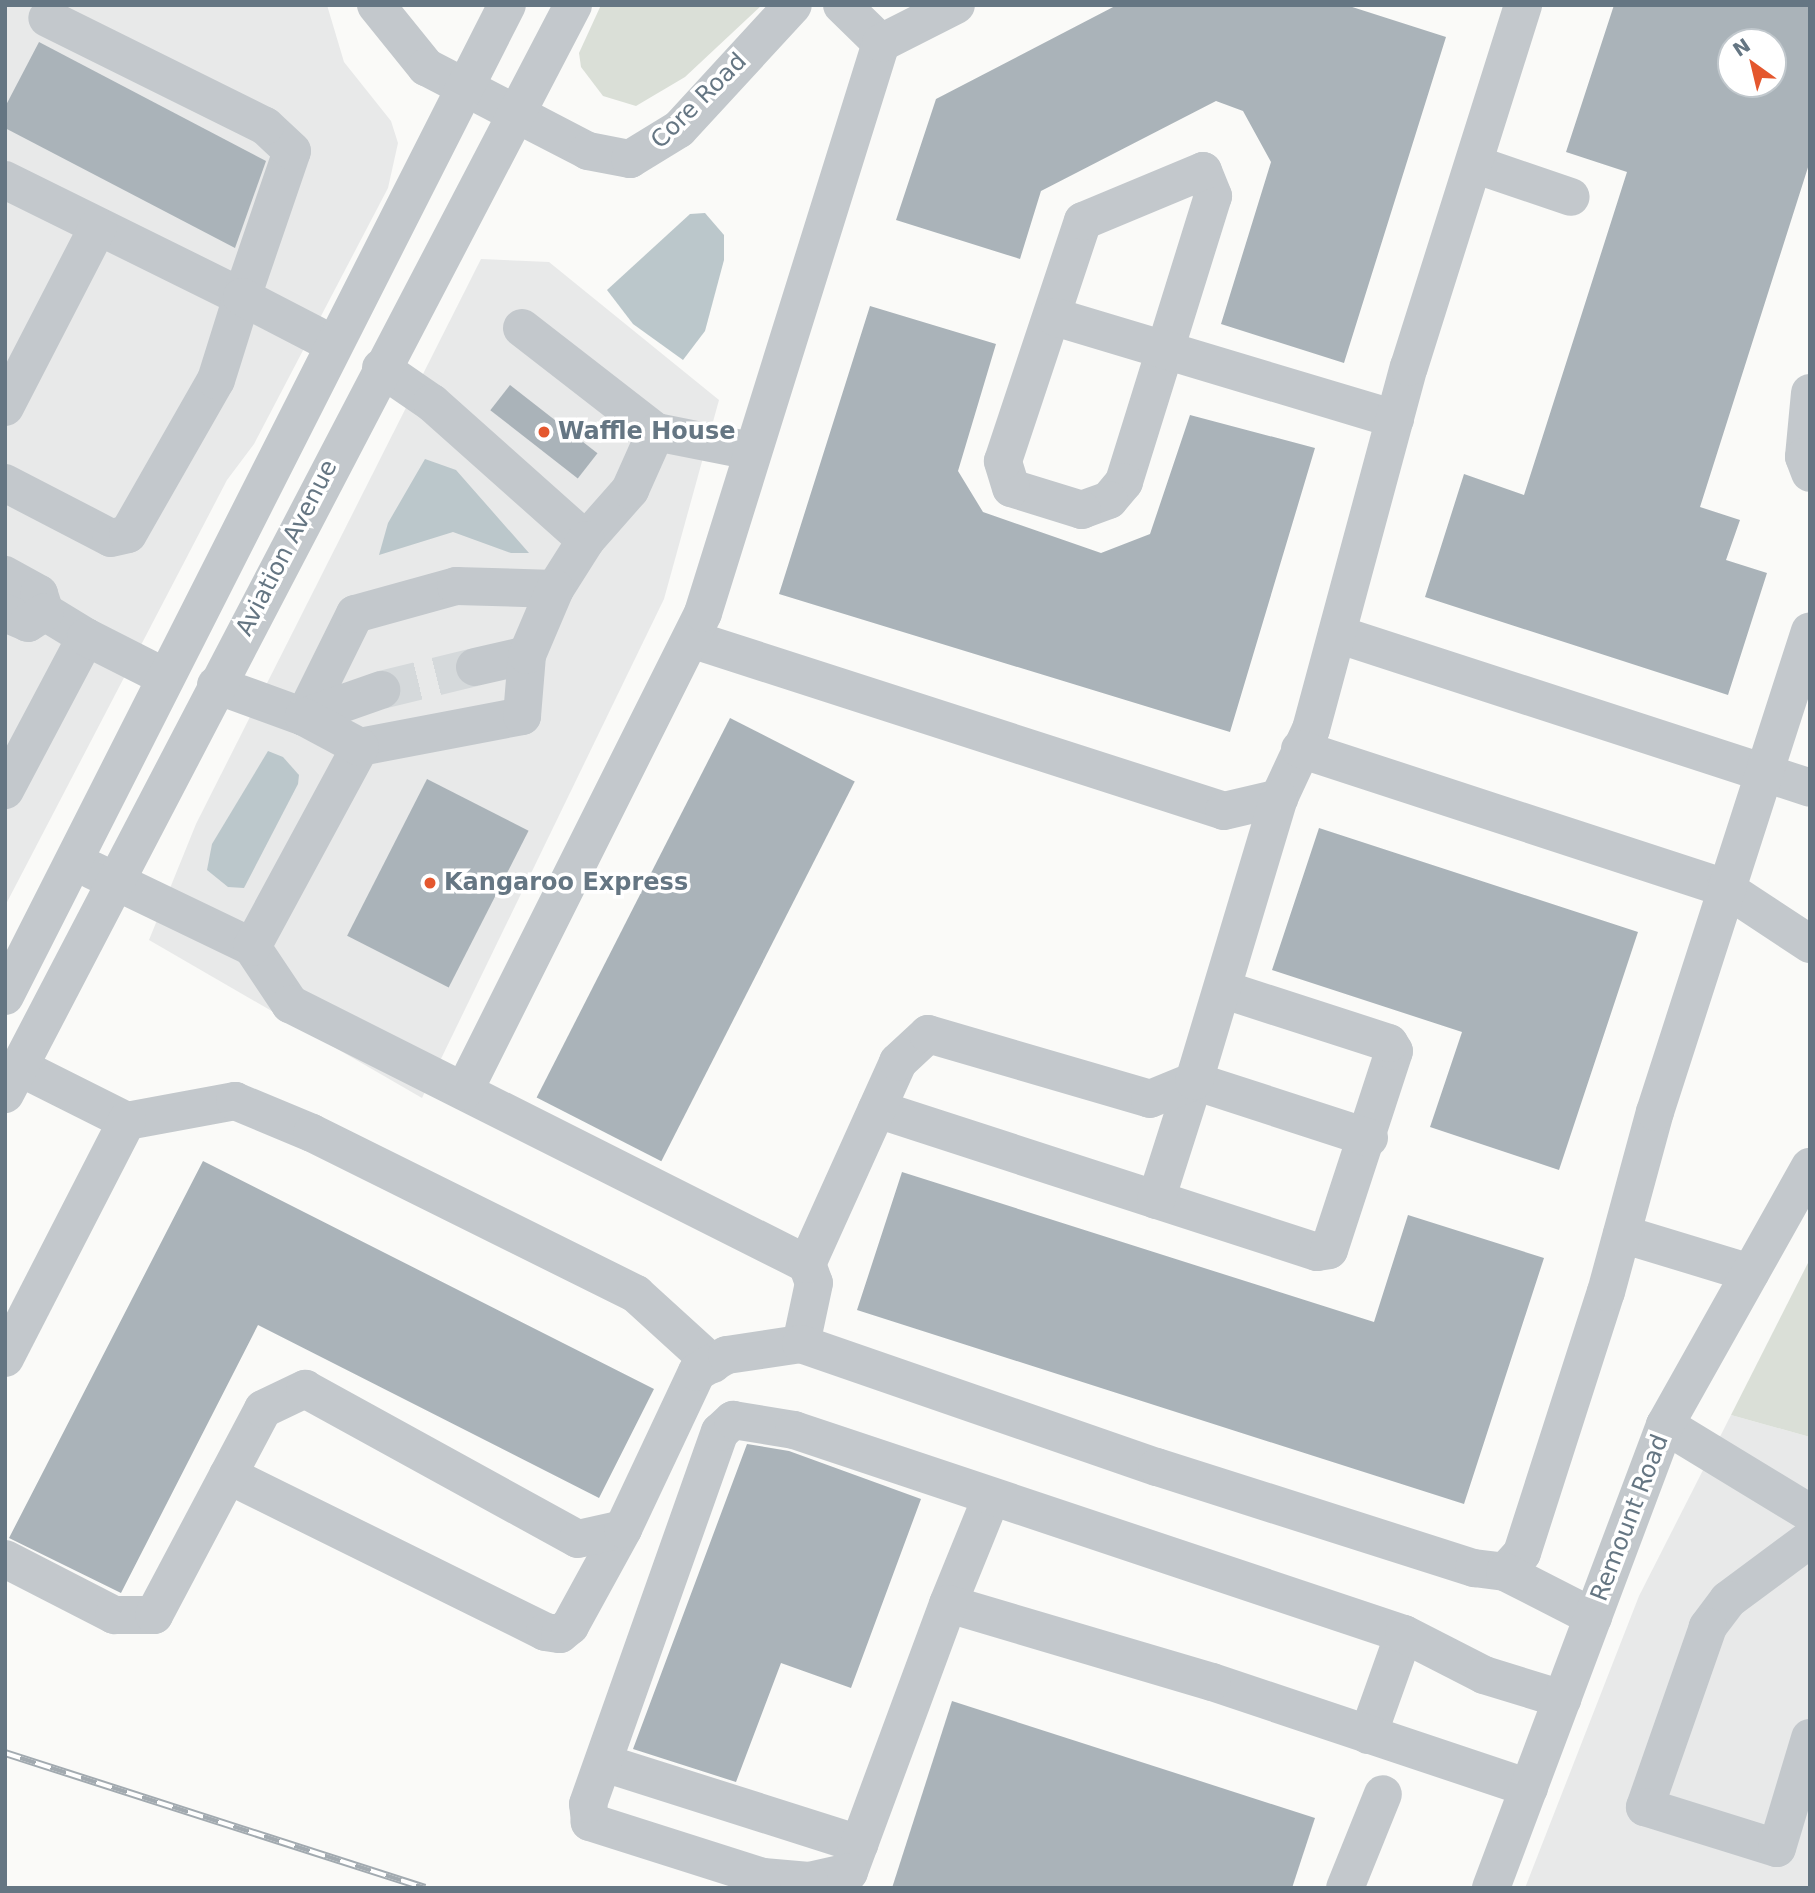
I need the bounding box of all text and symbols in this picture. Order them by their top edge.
north arrow [1717,28,1787,98]
text: N [1729,34,1754,61]
street label: Core Road [645,47,753,155]
place label: Waffle House [558,418,735,446]
marker: Waffle House [536,424,552,440]
street label: Aviation Avenue [230,455,344,641]
place label: Kangaroo Express [444,869,688,897]
marker: Kangaroo Express [422,875,438,891]
street label: Remount Road [1585,1431,1675,1605]

